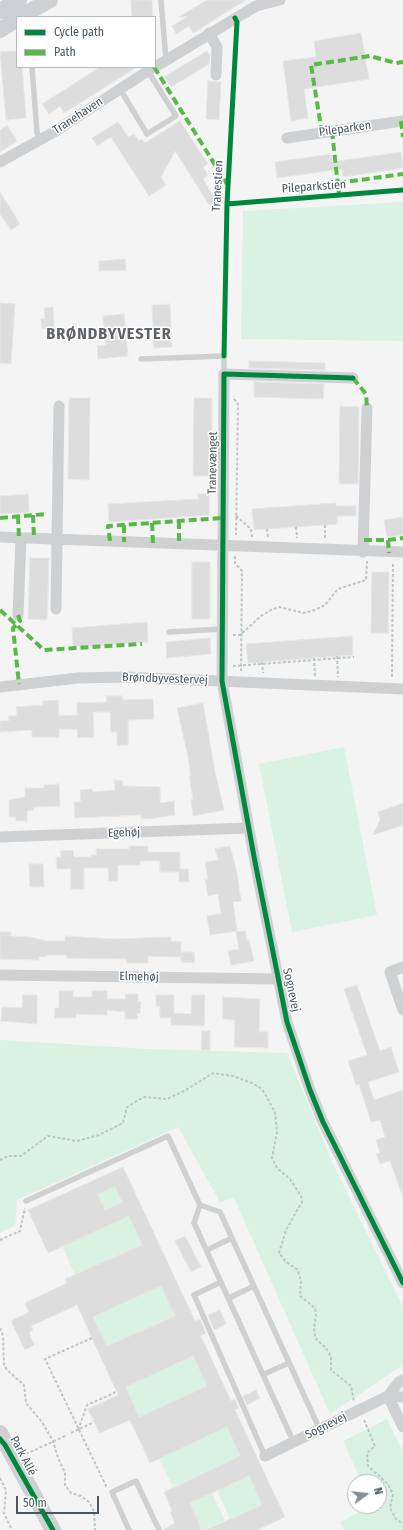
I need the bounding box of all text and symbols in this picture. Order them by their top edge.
legend [16,16,156,68]
text: Cycle path [54,25,104,39]
text: Path [54,45,76,59]
street label: Tranehaven [50,95,106,137]
street label: Pileparken [318,118,372,140]
street label: Tranestien [209,160,227,212]
street label: Pileparkstien [281,178,347,196]
district label: BRØNDBYVESTER [46,325,172,345]
street label: Tranevænget [205,431,221,495]
street label: Brøndbyvestervej [122,670,208,688]
street label: Egehøj [108,825,140,841]
street label: Sognevej [279,967,303,1013]
street label: Elmehøj [119,969,159,985]
street label: Sognevej [303,1410,349,1442]
street label: Park Allé [7,1434,39,1478]
north arrow [347,1474,387,1514]
text: N [371,1486,385,1496]
scale bar [18,1488,101,1514]
text: 50 m [23,1496,47,1510]

